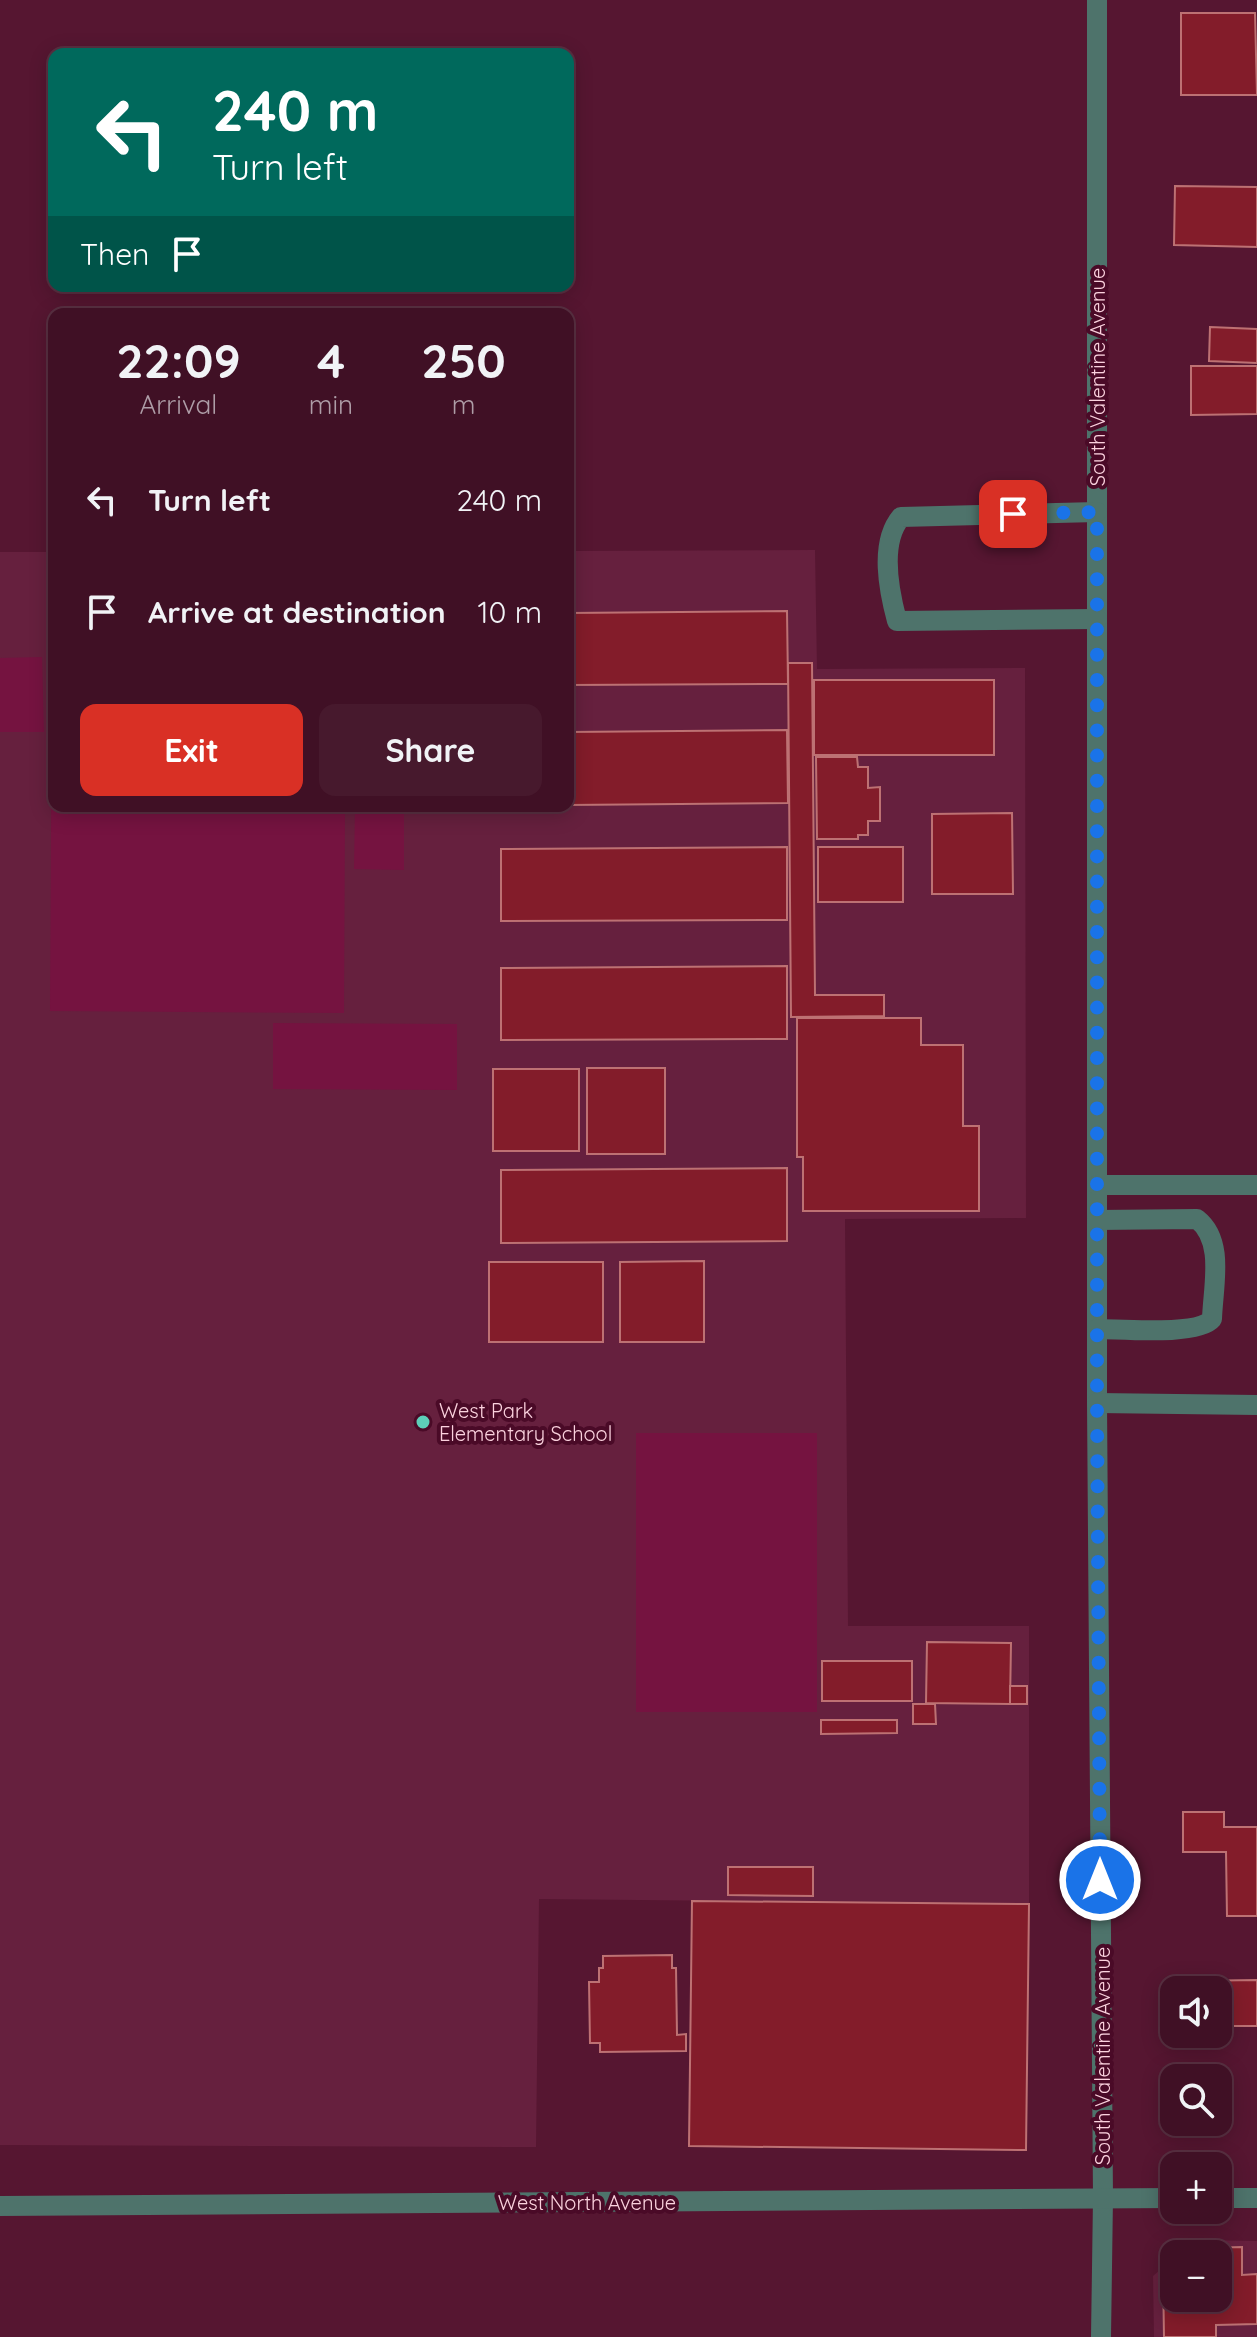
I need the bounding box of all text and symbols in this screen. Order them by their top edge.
text: 240 m [212,75,379,145]
icon: left [80,80,184,184]
text: Turn left [212,144,348,189]
icon: arrive [165,232,209,276]
text: Then [80,235,149,273]
street label: South Valentine Avenue [1085,268,1110,486]
text: 22:09 [116,330,241,390]
text: 4 [317,330,345,390]
text: 250 [421,330,506,390]
text: Arrival [139,388,217,421]
text: min [309,388,353,421]
text: m [452,388,475,421]
icon: left [80,478,124,522]
pin [979,480,1047,548]
text: Turn left [148,481,271,519]
text: 240 m [457,481,542,519]
icon: arrive [991,492,1035,536]
icon: arrive [80,590,124,634]
text: Arrive at destination [148,593,446,631]
text: 10 m [478,593,542,631]
button: Exit [80,704,303,796]
button: Share [319,704,542,796]
place label: West Park Elementary School [439,1398,612,1446]
marker: West Park Elementary School [414,1413,432,1431]
position arrow [1058,1838,1142,1922]
street label: South Valentine Avenue [1090,1947,1115,2165]
map controls [1160,1976,1232,2312]
button: sound [1160,1976,1232,2048]
button: search [1160,2064,1232,2136]
button: + [1160,2152,1232,2224]
street label: West North Avenue [498,2190,676,2215]
button: − [1160,2240,1232,2312]

